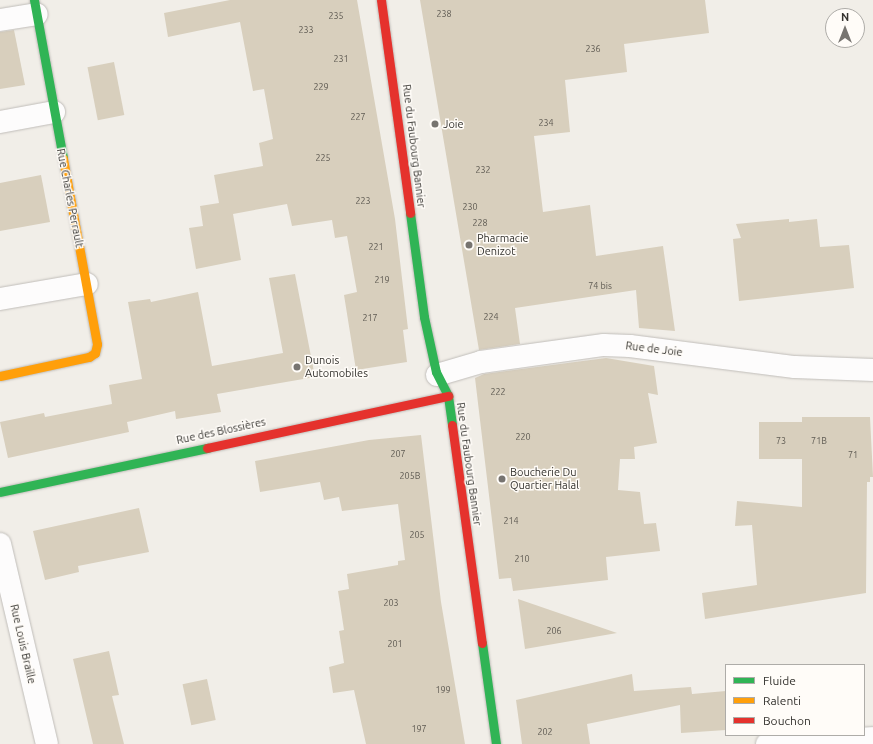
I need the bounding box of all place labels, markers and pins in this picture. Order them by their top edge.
place label: Joie [443,117,464,131]
marker: Joie [430,119,440,129]
place label: Pharmacie Denizot [477,232,529,258]
marker: Pharmacie Denizot [464,240,474,250]
place label: Dunois Automobiles [305,354,368,380]
marker: Dunois Automobiles [292,362,302,372]
place label: Boucherie Du Quartier Halal [510,466,579,492]
marker: Boucherie Du Quartier Halal [497,474,507,484]

